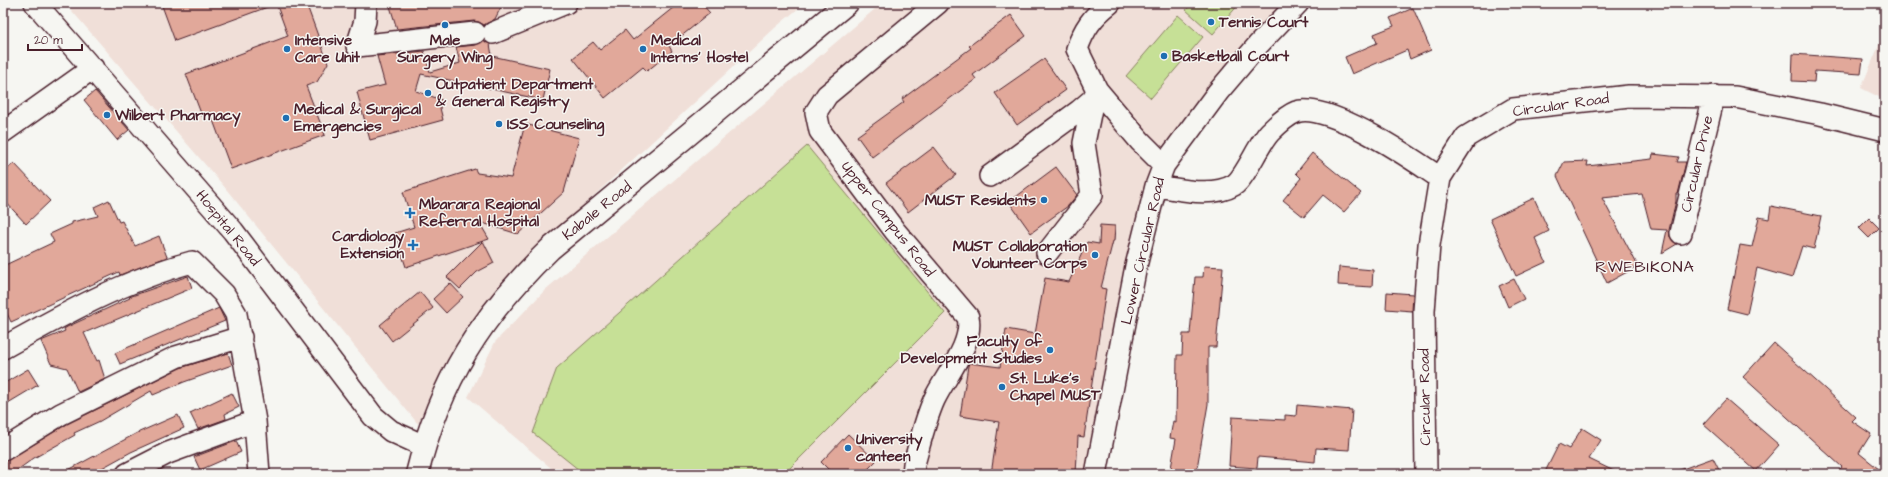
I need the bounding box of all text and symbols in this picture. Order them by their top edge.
place label: Tennis Court [1218,12,1309,33]
marker: Tennis Court [1206,17,1216,27]
marker: Male Surgery Wing [440,20,450,30]
scale bar [28,26,82,52]
place label: Intensive Care Unit [295,30,361,68]
place label: Male Surgery Wing [396,30,493,70]
place label: Medical Interns' Hostel [651,30,749,68]
text: 20 m [34,32,63,49]
marker: Intensive Care Unit [282,44,292,54]
marker: Medical Interns' Hostel [638,44,648,54]
place label: Basketball Court [1172,46,1290,67]
marker: Basketball Court [1159,51,1169,61]
place label: Outpatient Department & General Registry [435,74,594,114]
marker: Outpatient Department & General Registry [423,88,433,98]
street label: Circular Road [1512,88,1611,122]
place label: Medical & Surgical Emergencies [294,99,422,139]
place label: Wilbert Pharmacy [114,105,241,127]
marker: Wilbert Pharmacy [102,110,112,120]
marker: Medical & Surgical Emergencies [281,113,291,123]
place label: ISS Counseling [507,114,605,137]
street label: Circular Drive [1676,114,1718,214]
marker: ISS Counseling [494,119,504,129]
street label: Upper Campus Road [836,157,940,281]
street label: Lower Circular Road [1116,175,1170,327]
street label: Kabale Road [558,176,636,245]
street label: Hospital Road [191,186,265,271]
place label: MUST Residents [925,190,1036,211]
place label: Mbarara Regional Referral Hospital [419,194,541,232]
marker: MUST Residents [1039,195,1049,205]
marker: Mbarara Regional Referral Hospital [404,207,416,219]
place label: Cardiology Extension [332,226,405,264]
place label: MUST Collaboration Volunteer Corps [953,236,1087,274]
marker: Cardiology Extension [407,239,419,251]
marker: MUST Collaboration Volunteer Corps [1090,250,1100,260]
district label: RWEBIKONA [1595,256,1695,278]
place label: Faculty of Development Studies [901,331,1043,369]
marker: Faculty of Development Studies [1045,345,1055,355]
street label: Circular Road [1414,348,1436,446]
place label: St. Luke's Chapel MUST [1009,368,1101,406]
marker: St. Luke's Chapel MUST [997,382,1007,392]
place label: University canteen [856,429,923,467]
marker: University canteen [843,443,853,453]

